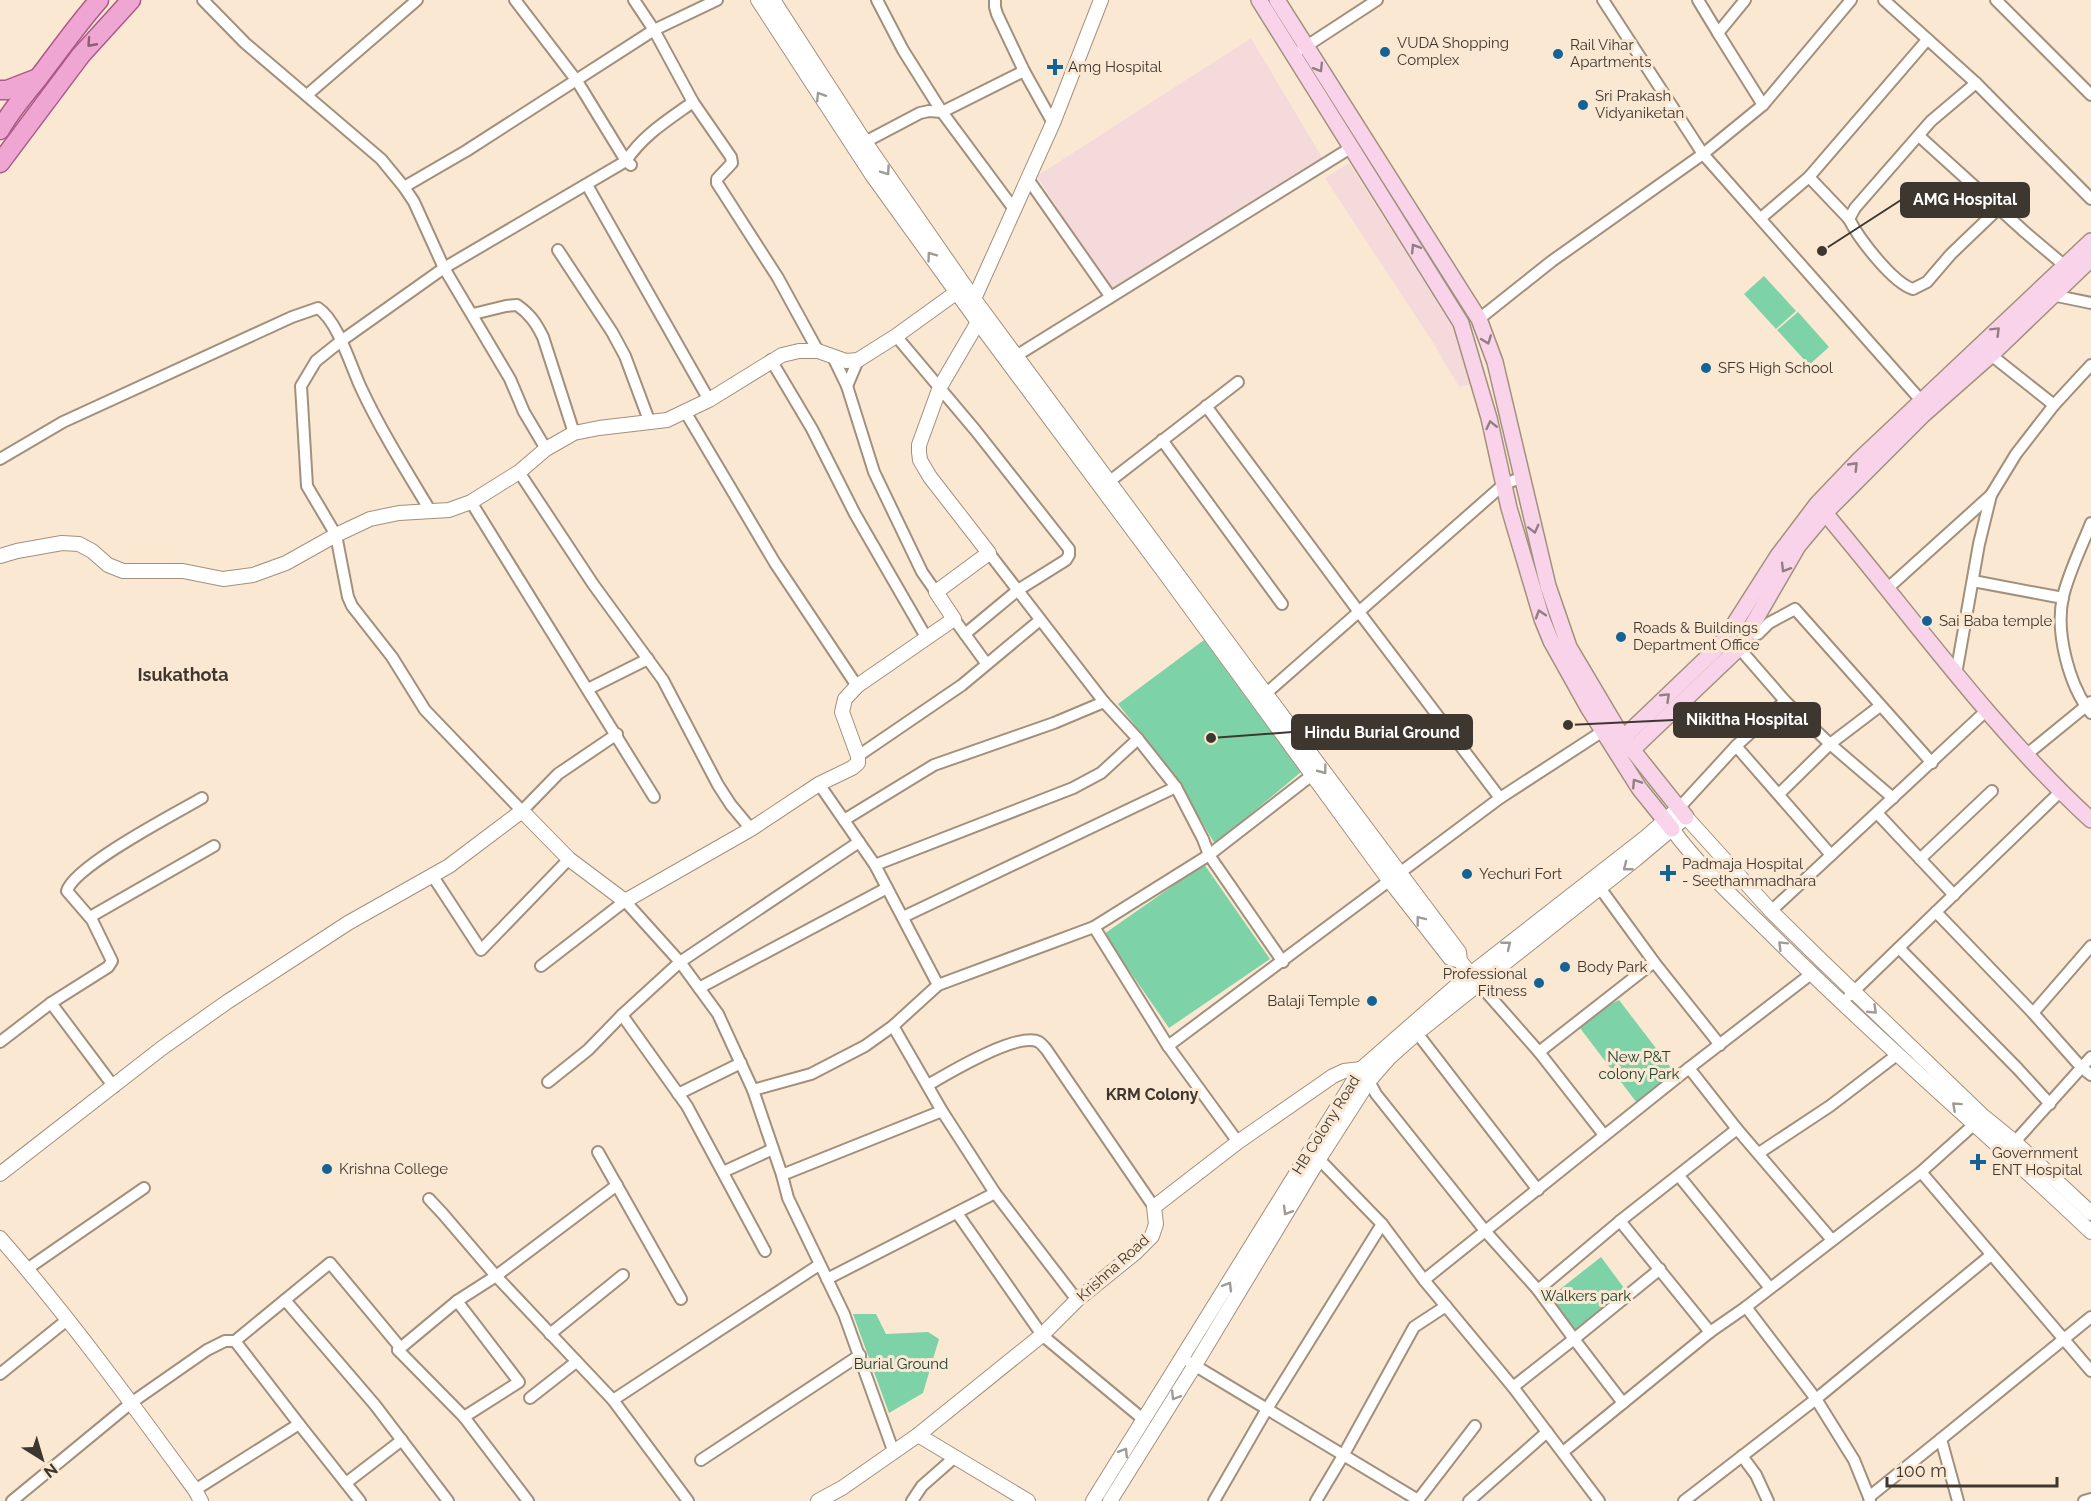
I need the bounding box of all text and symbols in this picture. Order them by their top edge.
place label: VUDA Shopping Complex [1397,34,1509,69]
one-way arrow [87,36,98,47]
place label: Rail Vihar Apartments [1570,36,1651,71]
marker: VUDA Shopping Complex [1378,45,1392,59]
marker: Rail Vihar Apartments [1551,47,1565,61]
marker: Amg Hospital [1046,58,1064,76]
place label: Amg Hospital [1068,58,1163,76]
one-way arrow [1311,61,1322,72]
place label: Sri Prakash Vidyaniketan [1595,87,1684,122]
one-way arrow [815,92,827,102]
marker: Sri Prakash Vidyaniketan [1576,98,1590,112]
one-way arrow [879,165,890,176]
callout: AMG Hospital [1901,183,2029,217]
text: AMG Hospital [1913,190,2018,209]
one-way arrow [1411,243,1422,254]
one-way arrow [927,252,938,263]
one-way arrow [1988,328,1999,339]
one-way arrow [1480,334,1492,345]
place label: SFS High School [1718,359,1834,377]
marker: SFS High School [1699,361,1713,375]
one-way arrow [1485,420,1498,430]
one-way arrow [1847,462,1858,472]
one-way arrow [1527,524,1540,534]
one-way arrow [1781,562,1793,573]
one-way arrow [1535,609,1548,620]
place label: Sai Baba temple [1939,612,2053,630]
marker: Sai Baba temple [1920,614,1934,628]
place label: Roads & Buildings Department Office [1633,619,1760,654]
marker: Roads & Buildings Department Office [1614,630,1628,644]
district label: Isukathota [137,664,229,685]
one-way arrow [1658,694,1669,705]
callout: Nikitha Hospital [1674,703,1820,737]
text: Nikitha Hospital [1686,710,1809,729]
callout: Hindu Burial Ground [1292,715,1472,749]
text: Hindu Burial Ground [1304,723,1460,742]
one-way arrow [1315,763,1326,774]
one-way arrow [1632,779,1643,790]
place label: Padmaja Hospital - Seethammadhara [1682,855,1816,890]
one-way arrow [1622,859,1633,870]
marker: Padmaja Hospital - Seethammadhara [1659,864,1677,882]
place label: Yechuri Fort [1479,865,1562,883]
marker: Yechuri Fort [1460,867,1474,881]
one-way arrow [1417,916,1428,927]
one-way arrow [1500,941,1511,952]
one-way arrow [1778,941,1789,952]
place label: Body Park [1577,958,1647,976]
marker: Body Park [1558,960,1572,974]
place label: Professional Fitness [1443,965,1528,1000]
marker: Professional Fitness [1532,976,1546,990]
place label: Balaji Temple [1267,992,1360,1010]
marker: Balaji Temple [1365,994,1379,1008]
one-way arrow [1866,1003,1876,1014]
park label: New P&T colony Park [1599,1048,1679,1083]
street label: HB Colony Road [1288,1072,1364,1178]
district label: KRM Colony [1106,1085,1199,1104]
one-way arrow [1952,1102,1962,1113]
place label: Government ENT Hospital [1992,1144,2083,1179]
marker: Government ENT Hospital [1969,1153,1987,1171]
place label: Krishna College [339,1160,448,1178]
marker: Krishna College [320,1162,334,1176]
one-way arrow [1283,1205,1295,1215]
street label: Krishna Road [1073,1231,1153,1305]
one-way arrow [1220,1282,1232,1292]
park label: Walkers park [1541,1287,1631,1305]
park label: Burial Ground [854,1355,948,1373]
one-way arrow [1171,1390,1183,1400]
north arrow [12,1429,72,1489]
one-way arrow [1117,1447,1128,1458]
scale bar [1887,1450,2056,1488]
text: N [40,1459,61,1482]
text: 100 m [1896,1460,1947,1481]

